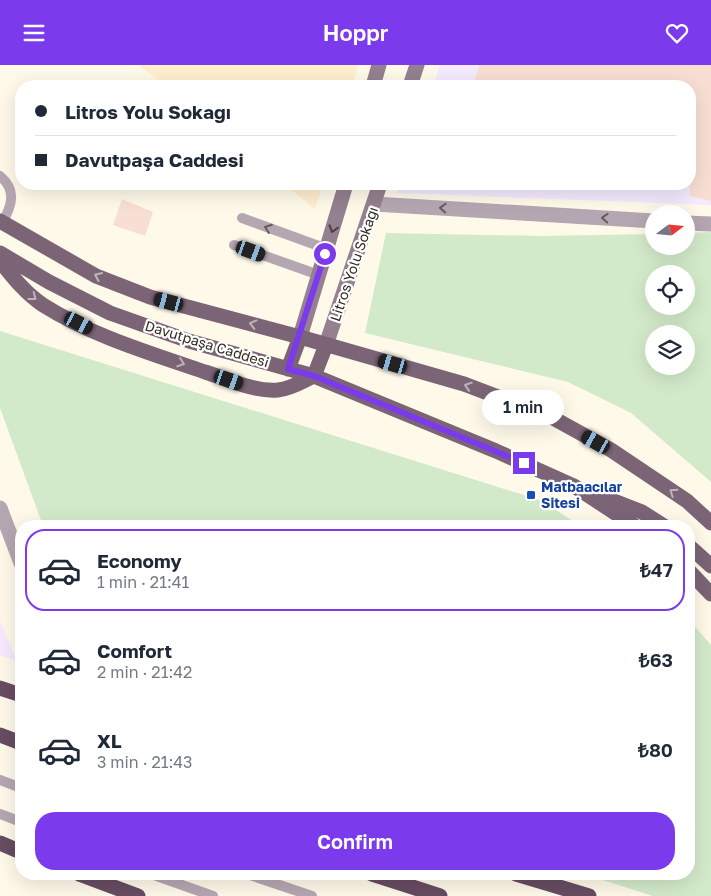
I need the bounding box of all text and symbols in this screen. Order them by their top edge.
icon: menu [20,19,48,47]
text: Hoppr [323,19,388,46]
icon: heart [663,19,691,47]
text: Litros Yolu Sokağı [65,100,231,123]
text: Davutpaşa Caddesi [65,148,244,171]
one-way arrow [439,203,447,214]
street label: Litros Yolu Sokağı [326,204,381,323]
north arrow [645,205,695,255]
map controls [645,205,695,375]
one-way arrow [601,212,609,223]
one-way arrow [264,224,273,234]
one-way arrow [328,225,338,233]
car [234,239,267,263]
route start [314,243,336,265]
button: locate [645,265,695,315]
one-way arrow [94,273,103,283]
one-way arrow [27,291,37,300]
car [152,291,185,313]
car [62,310,95,336]
street label: Davutpaşa Caddesi [143,317,271,370]
one-way arrow [248,319,257,330]
button: layers [645,325,695,375]
car [376,353,409,375]
one-way arrow [176,358,184,368]
car [212,368,245,392]
one-way arrow [464,381,472,391]
callout: 1 min [483,391,565,425]
text: 1 min [503,397,543,417]
car [579,428,612,456]
route end [513,452,535,474]
place label: Matbaacılar Sitesi [541,478,623,511]
marker: Matbaacılar Sitesi [525,489,537,501]
one-way arrow [670,489,679,498]
icon: car [37,548,82,593]
text: Economy [97,549,182,572]
text: ₺47 [640,558,673,581]
text: 1 min · 21:41 [97,572,189,592]
icon: car [37,638,82,683]
text: Comfort [97,639,172,662]
text: ₺63 [639,648,673,671]
text: 2 min · 21:42 [97,662,192,682]
icon: car [37,728,82,773]
text: XL [97,729,122,752]
text: ₺80 [638,738,673,761]
text: 3 min · 21:43 [97,752,192,772]
button: Confirm [35,812,675,870]

